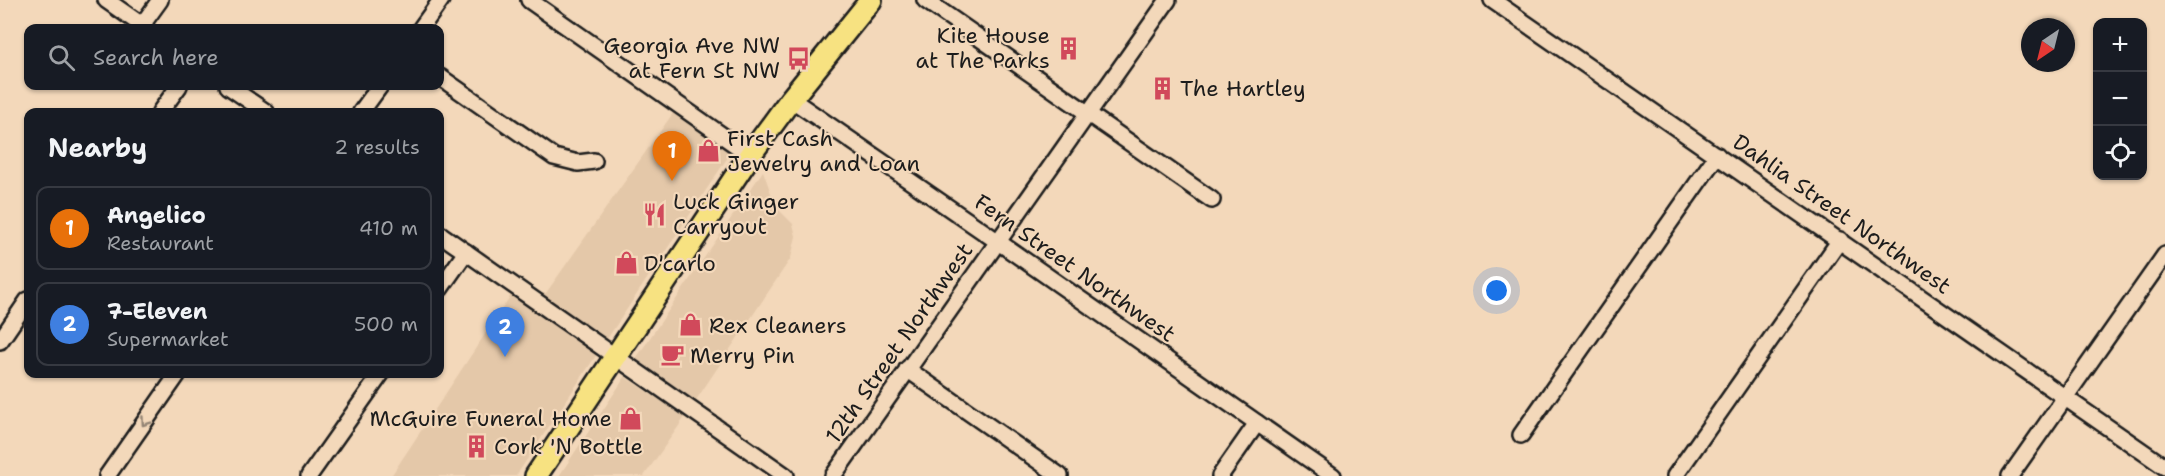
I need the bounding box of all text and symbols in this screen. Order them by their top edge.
north arrow [2021,18,2075,72]
map controls [2093,18,2147,180]
button: + [2093,18,2147,72]
place label: Kite House at The Parks [916,21,1050,75]
search box [24,24,444,90]
place label: Georgia Ave NW at Fern St NW [603,31,780,85]
building icon: Kite House at The Parks [1055,35,1081,61]
icon: search [45,41,78,74]
text: Search here [93,43,219,72]
bus stop icon: Georgia Ave NW at Fern St NW [785,45,811,71]
button: − [2093,72,2147,126]
place label: The Hartley [1180,74,1306,103]
building icon: The Hartley [1149,75,1175,101]
place label: First Cash Jewelry and Loan [727,124,920,178]
button: locate [2093,126,2147,180]
street label: Dahlia Street Northwest [1727,128,1957,300]
text: Nearby [48,130,147,165]
pin: 1 [652,132,692,181]
text: 2 results [334,134,420,160]
shop icon: First Cash Jewelry and Loan [696,138,722,164]
place label: Luck Ginger Carryout [673,187,799,241]
street label: Fern Street Northwest [969,188,1181,348]
text: Angelico [107,201,206,230]
restaurant icon: Luck Ginger Carryout [642,201,668,227]
text: 1 [65,215,74,241]
text: 410 m [359,215,418,241]
text: Restaurant [107,230,214,256]
street label: 12th Street Northwest [819,237,979,449]
place label: D'carlo [644,249,716,278]
shop icon: D'carlo [613,250,639,276]
your location [1482,276,1511,305]
text: 7-Eleven [107,297,207,326]
pin: 2 [486,308,524,357]
text: 2 [63,311,77,337]
text: 500 m [354,311,418,337]
place label: Rex Cleaners [709,311,847,340]
shop icon: Rex Cleaners [678,312,704,338]
text: Supermarket [107,326,229,352]
place label: Merry Pin [690,341,795,370]
cafe icon: Merry Pin [659,342,685,368]
place label: McGuire Funeral Home [369,404,612,433]
shop icon: McGuire Funeral Home [617,405,643,431]
one-way arrow [141,415,152,426]
place label: Cork 'N Bottle [494,432,643,461]
building icon: Cork 'N Bottle [463,433,489,459]

